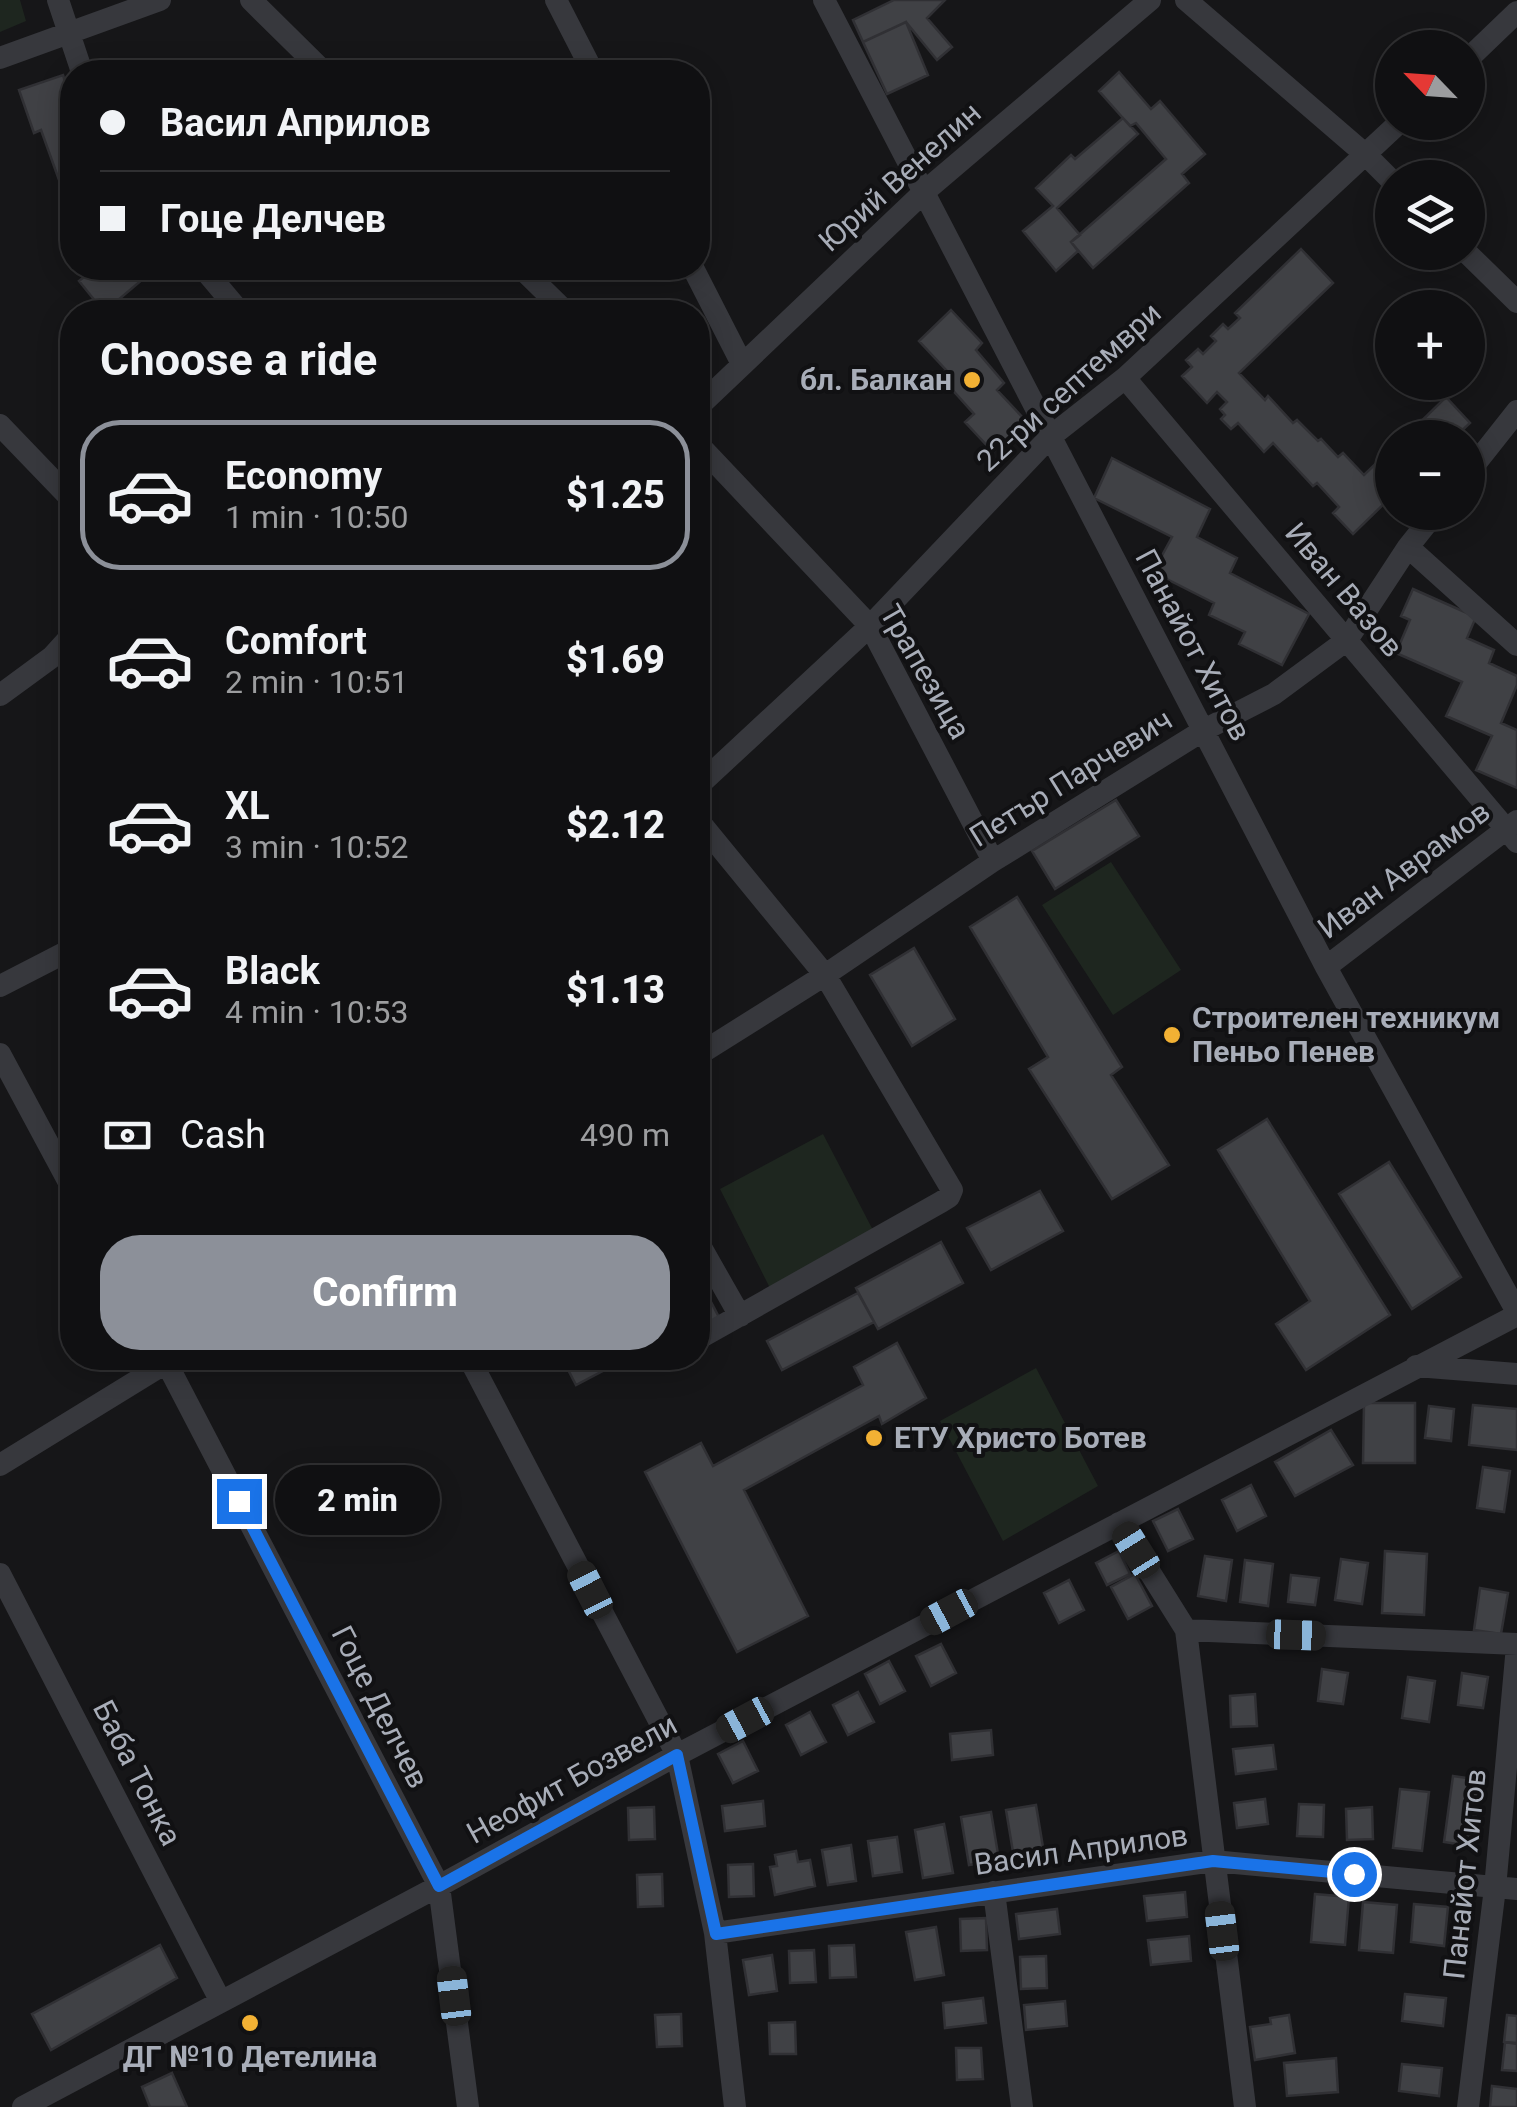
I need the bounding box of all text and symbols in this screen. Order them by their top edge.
north arrow [1375,30,1485,140]
map controls [1375,30,1485,530]
street label: Юрий Венелин [812,95,988,258]
text: Васил Априлов [160,101,431,145]
button: layers [1375,160,1485,270]
text: Гоце Делчев [160,197,386,241]
button: + [1375,290,1485,400]
street label: 22-ри септември [970,295,1168,478]
text: Choose a ride [100,333,377,386]
place label: бл. Балкан [800,362,952,397]
marker: бл. Балкан [961,369,983,391]
button: − [1375,420,1485,530]
icon: car [105,450,195,540]
text: Economy [225,454,382,498]
text: $1.25 [566,473,665,517]
text: 1 min · 10:50 [225,498,408,536]
street label: Иван Вазов [1278,516,1411,664]
street label: Панайот Хитов [1128,543,1259,746]
street label: Трапезица [873,598,978,745]
icon: car [105,615,195,705]
text: Comfort [225,619,367,663]
text: $1.69 [566,638,665,682]
text: 2 min · 10:51 [225,663,408,701]
street label: Петър Парчевич [963,701,1178,854]
icon: car [105,780,195,870]
text: XL [225,784,270,828]
street label: Иван Аврамов [1311,794,1496,946]
text: $2.12 [566,803,665,847]
text: 3 min · 10:52 [225,828,408,866]
icon: car [105,945,195,1035]
text: Black [225,949,320,993]
text: $1.13 [566,968,665,1012]
text: 4 min · 10:53 [225,993,408,1031]
place label: Строителен техникум Пеньо Пенев [1192,1000,1500,1069]
marker: Строителен техникум Пеньо Пенев [1161,1024,1183,1046]
icon: cash [100,1108,155,1163]
text: Cash [180,1113,266,1157]
text: 490 m [580,1116,670,1154]
button: Confirm [100,1235,670,1350]
place label: ЕТУ Христо Ботев [894,1420,1147,1455]
marker: ЕТУ Христо Ботев [863,1427,885,1449]
callout: 2 min [274,1466,439,1536]
route end [217,1479,262,1524]
text: 2 min [317,1481,398,1519]
car [1107,1517,1165,1583]
car [563,1556,617,1624]
car [915,1585,983,1639]
car [1265,1619,1327,1651]
street label: Гоце Делчев [325,1620,436,1794]
car [711,1693,779,1747]
street label: Баба Тонка [86,1694,189,1851]
street label: Неофит Бозвели [461,1706,683,1851]
street label: Панайот Хитов [1436,1767,1493,1981]
street label: Васил Априлов [972,1817,1190,1882]
route start [1332,1852,1377,1897]
car [1203,1899,1241,1963]
car [435,1964,473,2028]
marker: ДГ №10 Детелина [239,2012,261,2034]
place label: ДГ №10 Детелина [123,2039,377,2074]

